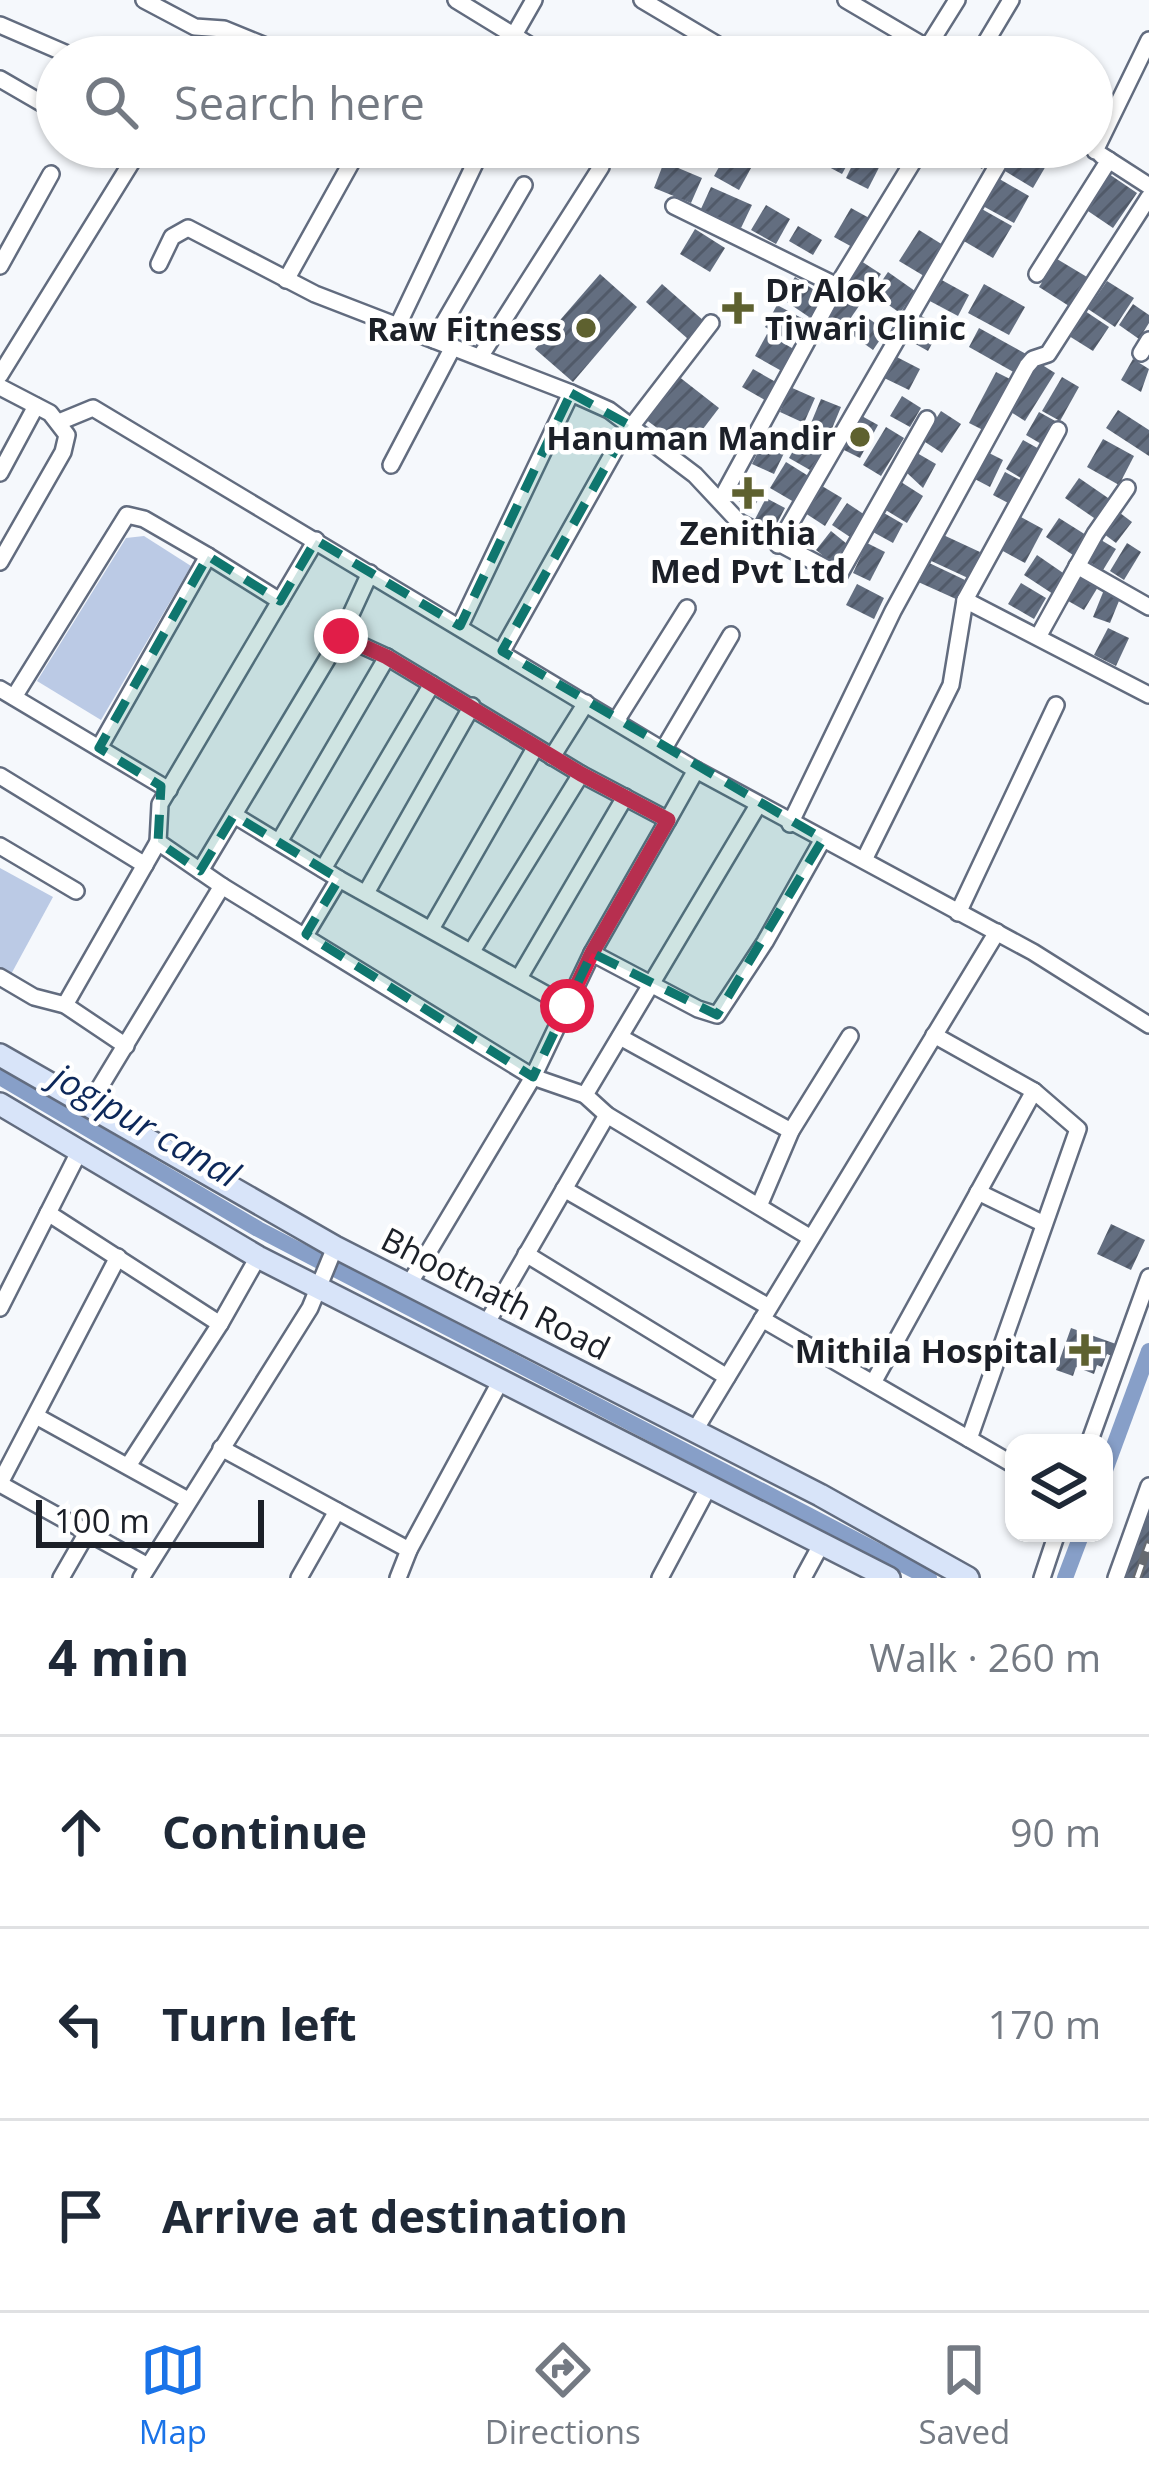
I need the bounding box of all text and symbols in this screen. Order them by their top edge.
search box [36,36,1113,168]
icon: search [78,69,144,135]
text: Search here [174,72,425,133]
place label: Dr Alok Tiwari Clinic [765,267,966,350]
marker: Dr Alok Tiwari Clinic [722,292,754,324]
place label: Raw Fitness [367,306,562,351]
marker: Raw Fitness [573,315,599,341]
place label: Hanuman Mandir [546,415,836,460]
marker: Hanuman Mandir [847,424,873,450]
marker: Zenithia Med Pvt Ltd [735,480,761,506]
place label: Zenithia Med Pvt Ltd [650,510,846,593]
route end [314,609,368,663]
route start [540,979,594,1033]
water label: jogipur canal [39,1049,250,1199]
street label: Bhootnath Road [374,1216,618,1370]
place label: Mithila Hospital [795,1328,1058,1373]
marker: Mithila Hospital [1069,1334,1101,1366]
map controls [1005,1434,1113,1542]
button: layers [1005,1434,1113,1542]
scale bar [36,1494,264,1547]
text: 100 m [54,1498,150,1543]
text: 4 min [48,1621,190,1691]
text: Walk · 260 m [869,1630,1101,1683]
icon: ahead [48,1799,114,1865]
text: Continue [162,1801,367,1862]
text: 90 m [1010,1805,1101,1858]
icon: left [48,1991,114,2057]
text: Turn left [162,1993,357,2054]
text: 170 m [988,1997,1101,2050]
icon: arrive [48,2183,114,2249]
text: Arrive at destination [162,2185,628,2246]
tab: Map [139,2337,207,2454]
tab: Directions [485,2337,641,2454]
tab: Saved [918,2337,1010,2454]

